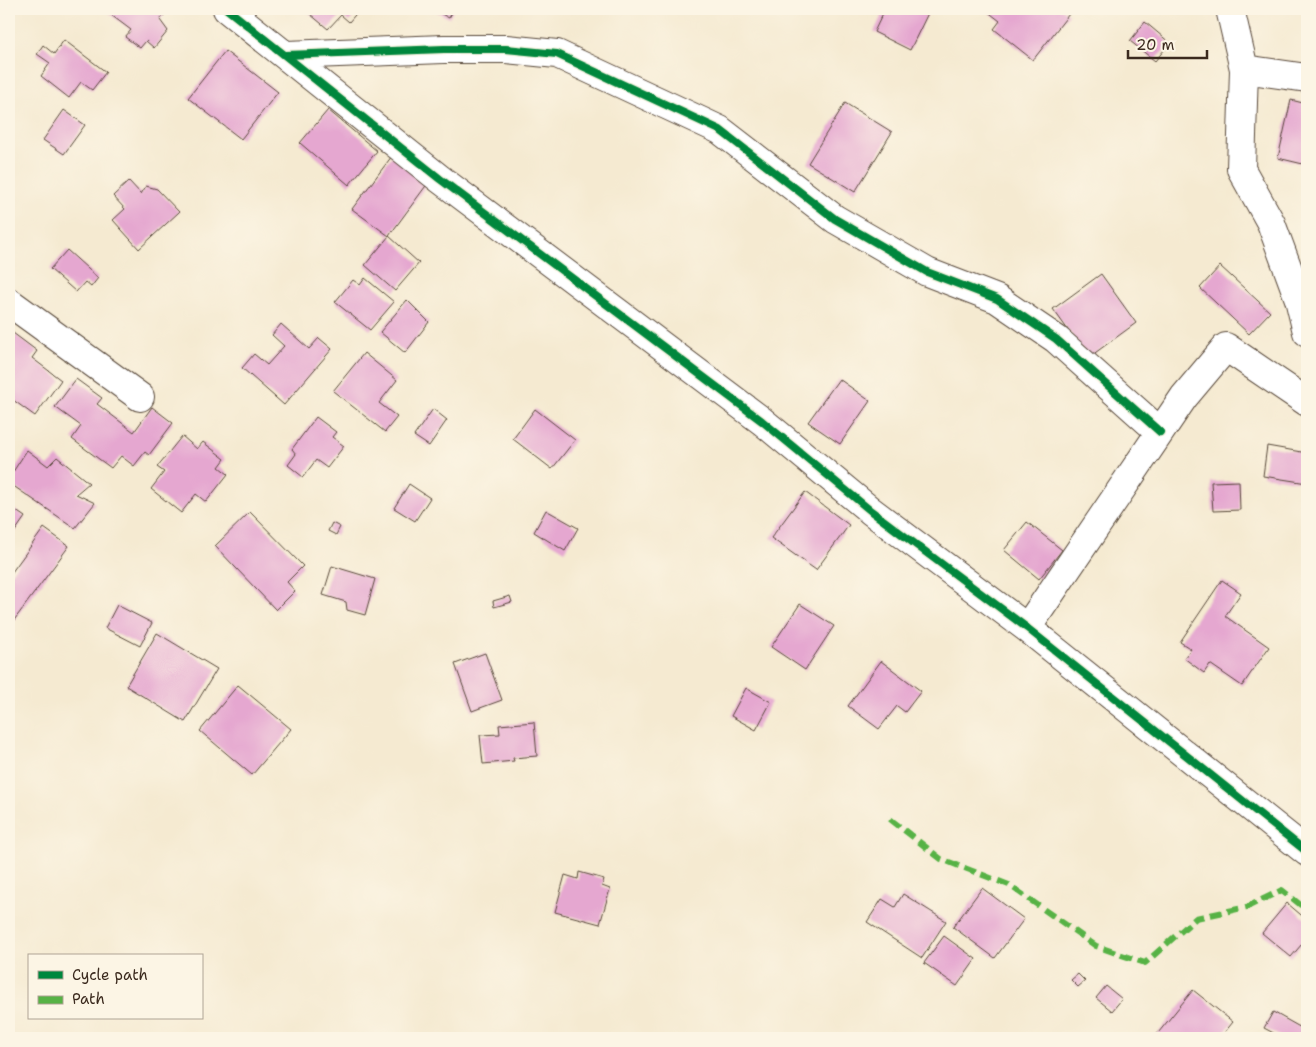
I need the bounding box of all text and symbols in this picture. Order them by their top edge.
scale bar [1128,28,1207,60]
text: 20 m [1136,35,1175,55]
legend [28,954,202,1020]
text: Cycle path [72,965,148,985]
text: Path [72,989,105,1009]

